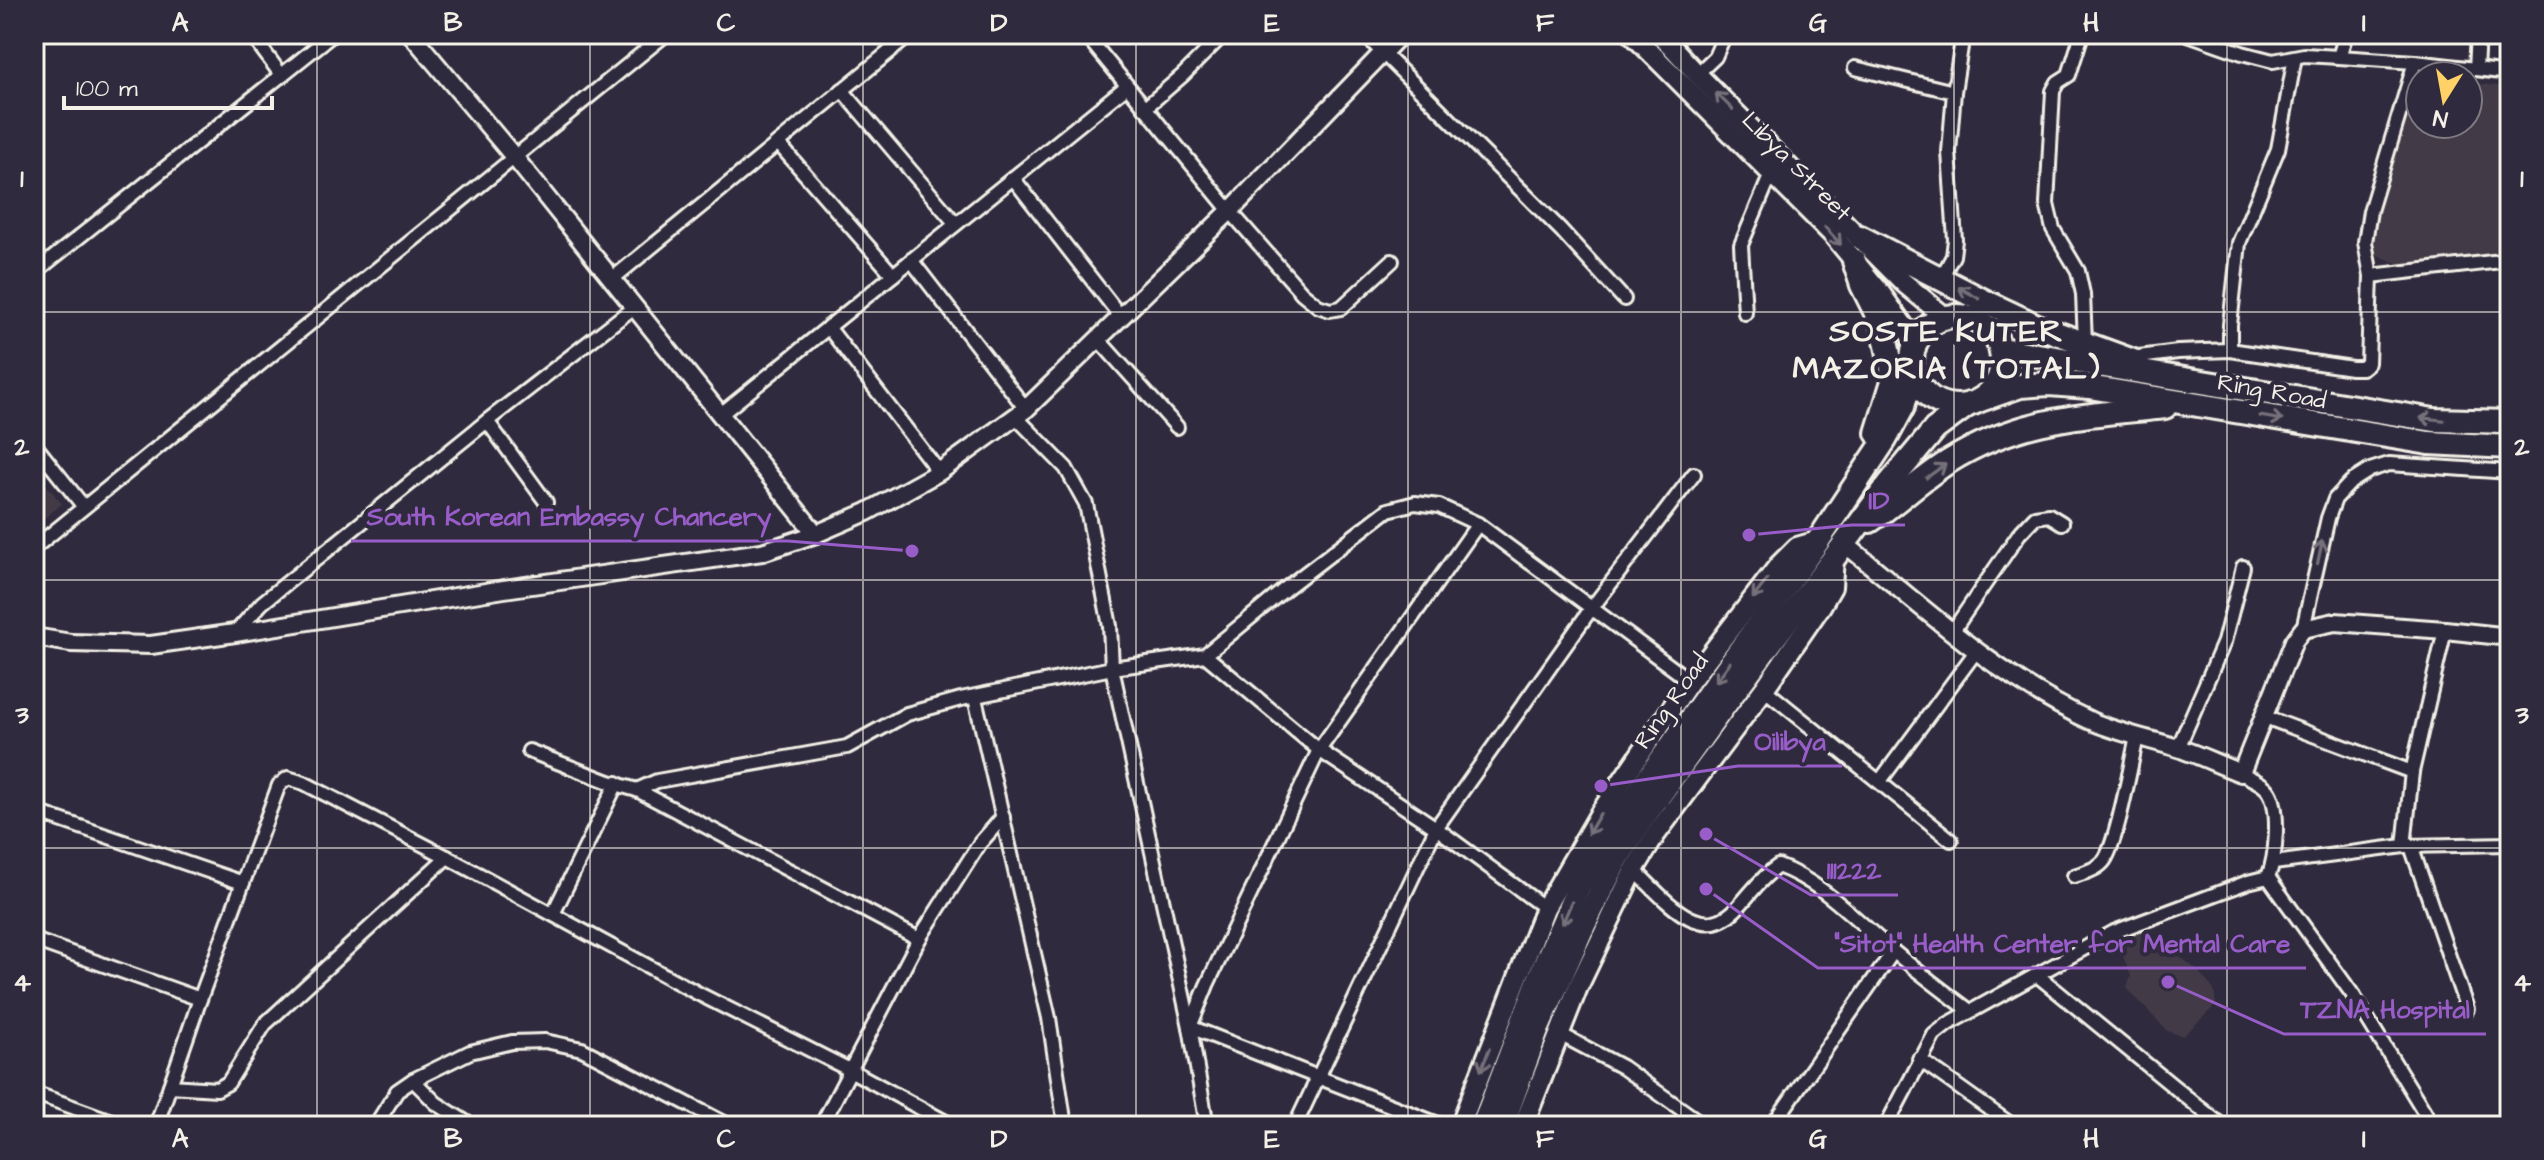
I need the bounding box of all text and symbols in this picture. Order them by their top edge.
text: A [172,5,189,41]
text: B [444,5,463,41]
text: C [717,5,736,41]
text: D [991,5,1008,41]
text: E [1264,5,1280,41]
text: F [1536,5,1555,41]
text: G [1809,5,1827,41]
text: H [2083,5,2099,41]
text: I [2362,5,2366,41]
scale bar [64,60,272,110]
north arrow [2404,60,2484,140]
text: 100 m [76,72,138,106]
one-way arrow [1715,92,1734,111]
text: N [2431,102,2450,135]
street label: Libya Street [1733,104,1859,230]
text: 1 [20,161,24,197]
text: 1 [2520,161,2524,197]
one-way arrow [1824,226,1842,246]
one-way arrow [1958,285,1981,301]
district label: SOSTE KUTER MAZORIA (TOTAL) [1792,309,2102,391]
street label: Ring Road [2215,366,2329,419]
one-way arrow [2258,411,2284,426]
one-way arrow [2419,412,2446,427]
text: 2 [14,429,30,465]
text: 2 [2514,429,2530,465]
one-way arrow [1925,462,1947,479]
callout: ID [1852,475,1905,525]
text: ID [1869,483,1890,519]
callout: South Korean Embassy Chancery [351,491,788,541]
text: South Korean Embassy Chancery [366,499,772,538]
one-way arrow [2313,540,2328,566]
one-way arrow [1751,578,1768,599]
street label: Ring Road [1626,647,1718,757]
one-way arrow [1715,661,1731,683]
text: 3 [14,697,29,733]
text: 3 [2514,697,2529,733]
callout: Oilibya [1738,716,1842,766]
text: Oilibya [1754,724,1827,763]
one-way arrow [1586,812,1602,835]
callout: 111222 [1811,845,1898,895]
text: 111222 [1827,853,1881,889]
one-way arrow [1559,901,1574,925]
callout: “Sitot” Health Center for Mental Care [1818,918,2306,968]
text: “Sitot” Health Center for Mental Care [1834,926,2290,962]
text: 4 [13,965,31,1001]
text: 4 [2513,965,2531,1001]
callout: TZNA Hospital [2284,984,2486,1034]
text: TZNA Hospital [2299,992,2470,1028]
one-way arrow [1477,1047,1491,1072]
text: A [172,1121,189,1157]
text: B [444,1121,463,1157]
text: C [717,1121,736,1157]
text: D [991,1121,1008,1157]
text: E [1264,1121,1280,1157]
text: F [1536,1121,1555,1157]
text: G [1809,1121,1827,1157]
text: H [2083,1121,2099,1157]
text: I [2362,1121,2366,1157]

